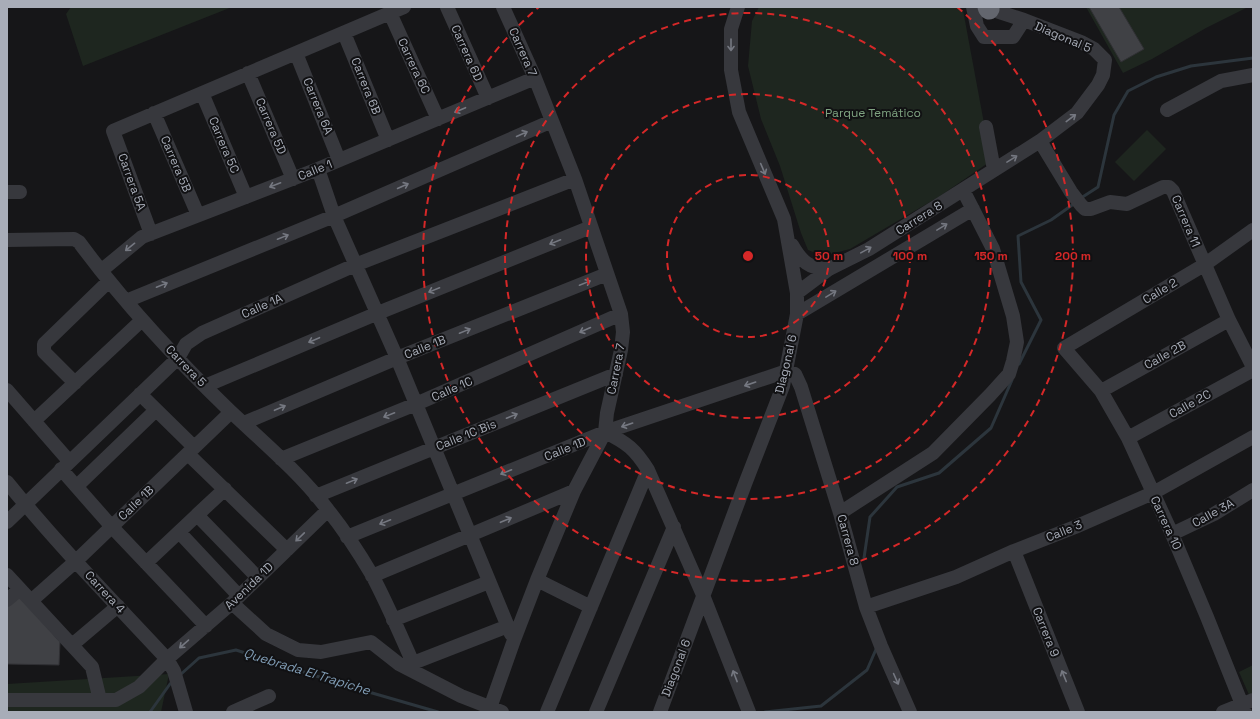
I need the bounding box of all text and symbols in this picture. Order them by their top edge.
street label: Diagonal 5 [1032,18,1094,56]
street label: Carrera 6D [447,22,487,84]
street label: Carrera 7 [505,25,541,79]
street label: Carrera 6C [394,35,434,97]
one-way arrow [727,38,735,51]
street label: Carrera 6B [347,55,385,117]
street label: Carrera 6A [299,75,337,137]
street label: Carrera 5D [252,95,290,157]
park label: Parque Temático [825,105,921,121]
one-way arrow [455,106,467,114]
one-way arrow [1065,113,1076,122]
street label: Carrera 5C [205,114,243,176]
one-way arrow [515,130,527,138]
street label: Carrera 5B [157,133,195,195]
street label: Carrera 5A [114,151,150,213]
one-way arrow [1006,155,1017,163]
street label: Calle 1 [295,156,335,184]
one-way arrow [760,163,767,175]
one-way arrow [270,182,282,190]
one-way arrow [396,182,408,190]
street label: Carrera 11 [1168,193,1204,249]
street label: Carrera 8 [893,197,945,239]
one-way arrow [936,223,948,231]
one-way arrow [276,233,288,240]
one-way arrow [549,238,561,246]
one-way arrow [125,242,136,251]
one-way arrow [860,246,872,254]
text: 50 m [815,248,843,264]
text: 100 m [893,248,927,264]
text: 150 m [974,248,1008,264]
text: 200 m [1055,248,1091,264]
centre of rings [741,249,755,263]
street label: Calle 2 [1140,274,1180,308]
one-way arrow [579,279,591,286]
one-way arrow [156,281,168,289]
one-way arrow [429,287,441,295]
street label: Calle 1A [239,290,285,322]
one-way arrow [825,290,837,298]
one-way arrow [458,327,470,335]
one-way arrow [579,327,591,334]
street label: Calle 1B [402,331,448,363]
street label: Diagonal 6 [771,333,801,395]
one-way arrow [309,337,321,344]
street label: Calle 2B [1141,337,1189,373]
street label: Carrera 5 [162,342,210,390]
street label: Carrera 7 [603,342,629,396]
street label: Calle 1C [429,373,475,405]
one-way arrow [744,380,756,388]
street label: Calle 2C [1166,386,1214,422]
one-way arrow [273,404,285,411]
one-way arrow [383,412,395,420]
one-way arrow [505,412,517,419]
street label: Calle 1C Bis [433,416,499,454]
one-way arrow [620,422,633,429]
street label: Calle 1D [542,433,588,465]
one-way arrow [500,469,512,477]
one-way arrow [346,477,358,484]
street label: Calle 1B [115,482,157,524]
street label: Carrera 10 [1147,494,1185,552]
street label: Calle 3A [1189,495,1237,531]
street label: Carrera 8 [834,513,862,567]
one-way arrow [499,516,511,523]
street label: Calle 3 [1043,516,1085,546]
one-way arrow [380,518,392,526]
one-way arrow [295,532,305,542]
street label: Avenida 1D [221,559,277,613]
street label: Carrera 4 [81,567,129,617]
street label: Carrera 9 [1029,605,1063,659]
street label: Diagonal 6 [658,637,694,699]
one-way arrow [179,640,190,649]
water label: Quebrada El Trapiche [242,644,373,699]
one-way arrow [730,670,738,682]
one-way arrow [1059,670,1067,682]
one-way arrow [893,673,900,685]

